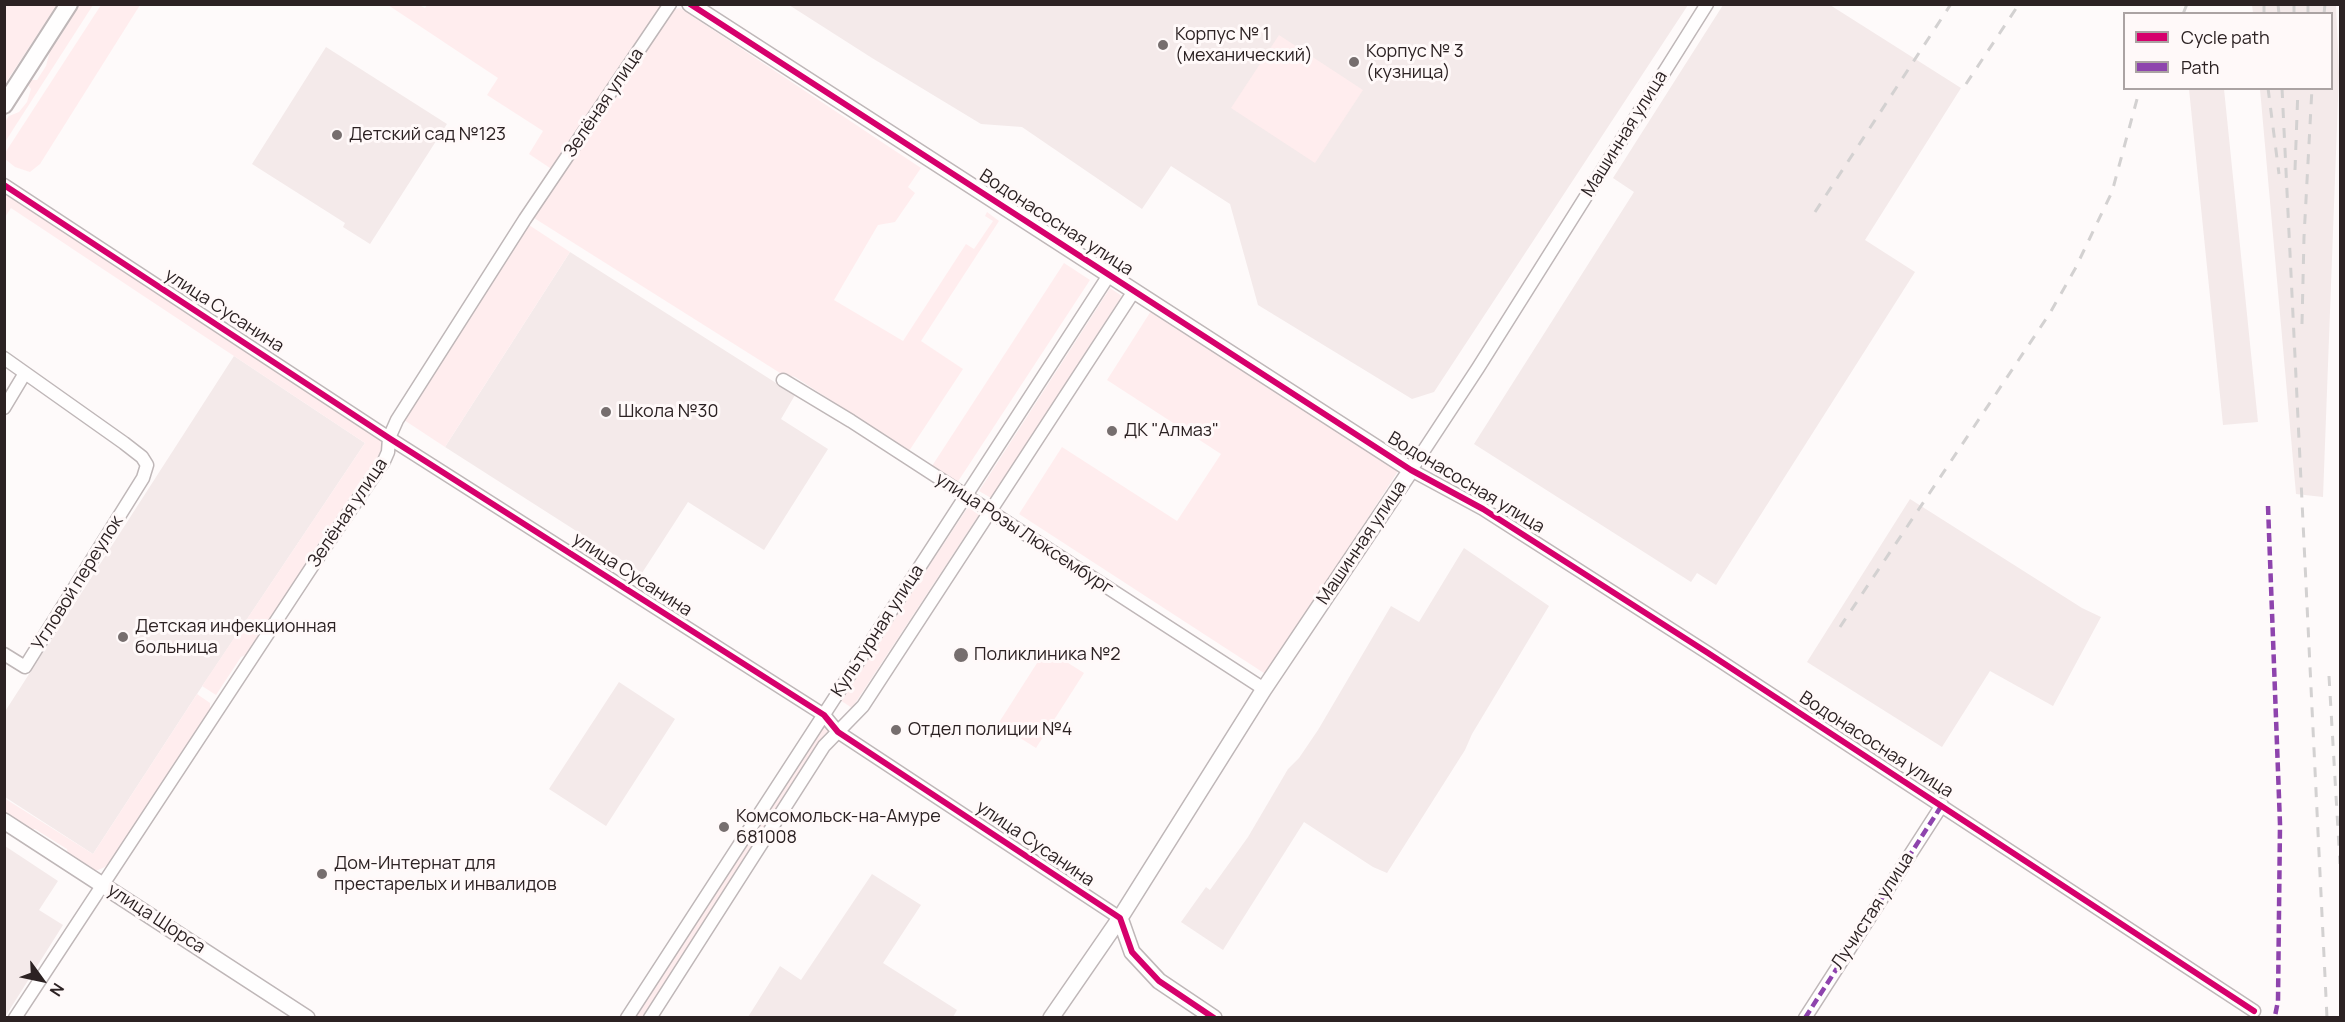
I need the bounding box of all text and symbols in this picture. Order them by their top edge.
legend [2123,12,2333,90]
place label: Корпус № 1 (механический) [1175,24,1313,66]
text: Cycle path [2181,25,2270,49]
marker: Корпус № 1 (механический) [1156,38,1170,52]
place label: Корпус № 3 (кузница) [1366,41,1464,84]
street label: Зелёная улица [559,44,649,162]
marker: Корпус № 3 (кузница) [1347,55,1361,69]
text: Path [2181,55,2219,79]
street label: Машинная улица [1578,67,1672,201]
place label: Детский сад №123 [349,124,506,146]
marker: Детский сад №123 [330,128,344,142]
street label: Водонасосная улица [975,165,1137,281]
street label: улица Сусанина [160,264,288,358]
place label: Школа №30 [618,401,719,423]
marker: Школа №30 [599,405,613,419]
place label: ДК "Алмаз" [1124,420,1219,442]
marker: ДК "Алмаз" [1105,424,1119,438]
street label: Водонасосная улица [1384,428,1548,538]
street label: Зелёная улица [303,454,393,572]
street label: улица Розы Люксембург [931,468,1117,600]
street label: Машинная улица [1313,477,1411,609]
street label: Угловой переулок [28,512,128,654]
street label: улица Сусанина [568,528,696,622]
street label: Культурная улица [827,561,929,701]
place label: Детская инфекционная больница [135,616,337,658]
marker: Детская инфекционная больница [116,630,130,644]
place label: Поликлиника №2 [974,644,1121,666]
marker: Поликлиника №2 [952,646,970,664]
street label: Водонасосная улица [1795,687,1957,803]
place label: Отдел полиции №4 [908,719,1072,741]
marker: Отдел полиции №4 [889,723,903,737]
street label: улица Сусанина [972,796,1098,892]
place label: Комсомольск-на-Амуре 681008 [736,806,941,848]
marker: Комсомольск-на-Амуре 681008 [717,820,731,834]
street label: Лучистая улица [1827,849,1919,973]
place label: Дом-Интернат для престарелых и инвалидов [334,853,557,896]
marker: Дом-Интернат для престарелых и инвалидов [315,867,329,881]
street label: улица Щорса [103,879,209,959]
north arrow [12,950,72,1010]
text: N [45,979,69,1001]

